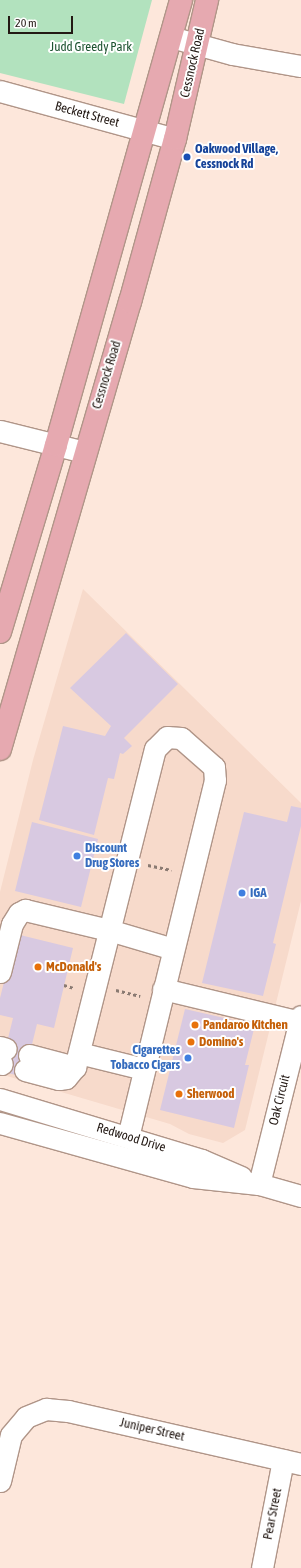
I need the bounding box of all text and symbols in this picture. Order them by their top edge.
scale bar [10,8,75,34]
text: 20 m [15,16,37,30]
street label: Cessnock Road [177,27,209,99]
park label: Judd Greedy Park [50,39,132,55]
street label: Beckett Street [53,99,121,131]
place label: Oakwood Village, Cessnock Rd [195,142,278,173]
marker: Oakwood Village, Cessnock Rd [182,152,192,162]
street label: Cessnock Road [89,339,125,411]
place label: Discount Drug Stores [85,841,139,872]
marker: Discount Drug Stores [72,851,82,861]
place label: IGA [250,885,267,901]
marker: IGA [237,888,247,898]
place label: McDonald's [46,959,101,975]
marker: McDonald's [33,962,43,972]
place label: Pandaroo Kitchen [203,1017,288,1033]
marker: Pandaroo Kitchen [190,1020,200,1030]
place label: Domino's [199,1034,243,1050]
marker: Domino's [186,1037,196,1047]
place label: Cigarettes Tobacco Cigars [111,1043,180,1074]
marker: Cigarettes Tobacco Cigars [183,1053,193,1063]
street label: Oak Circuit [266,1073,294,1127]
place label: Sherwood [187,1086,235,1102]
marker: Sherwood [174,1089,184,1099]
street label: Redwood Drive [95,1120,167,1156]
street label: Juniper Street [118,1415,186,1445]
street label: Pear Street [260,1487,286,1541]

